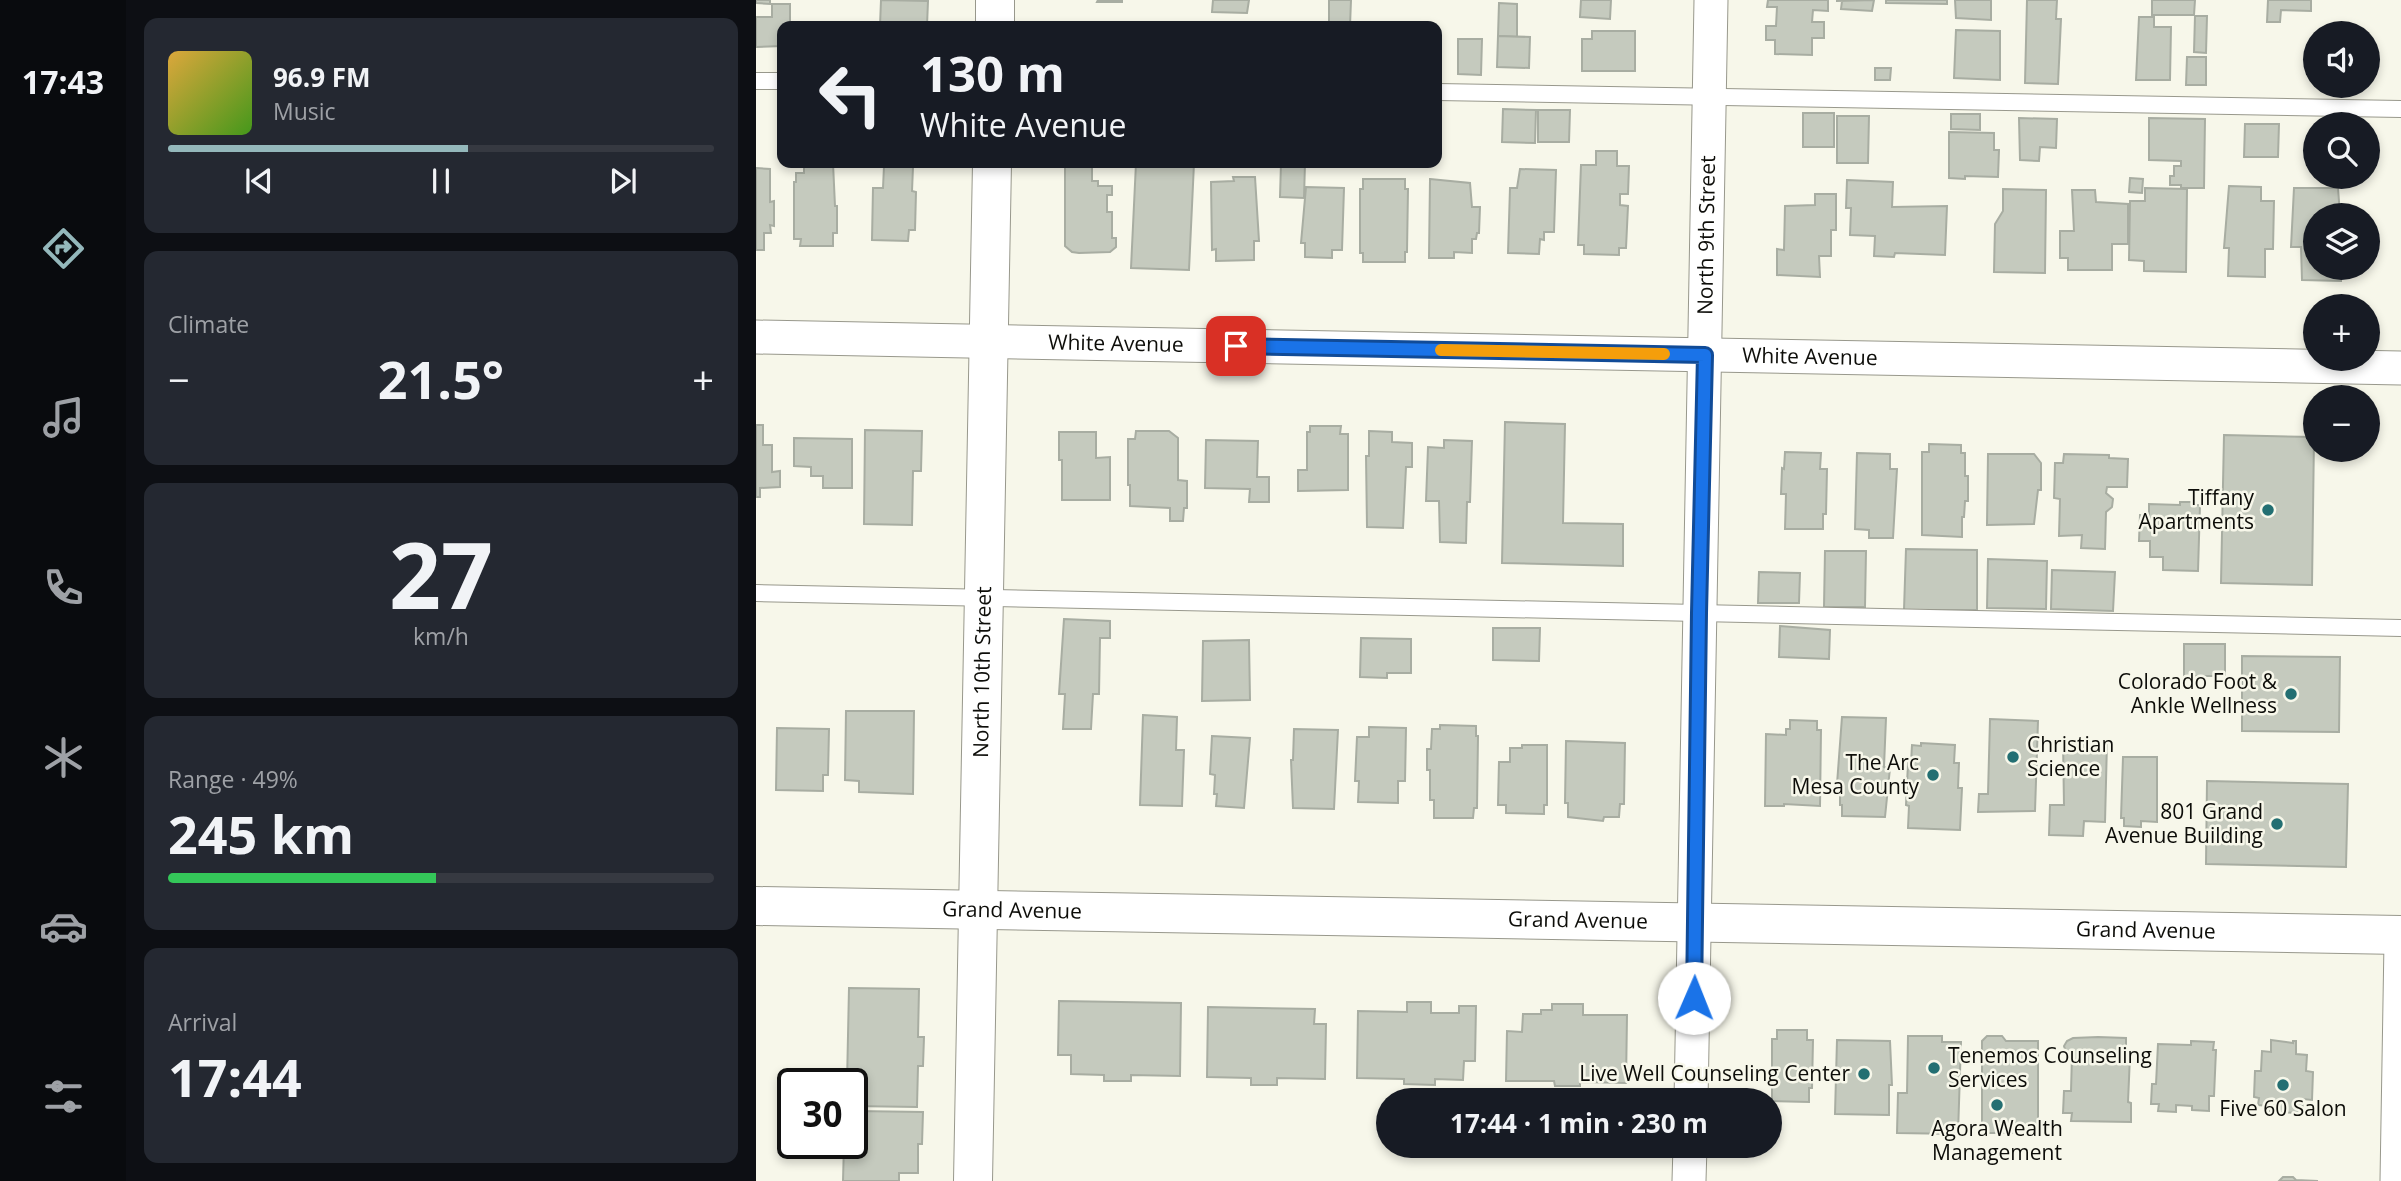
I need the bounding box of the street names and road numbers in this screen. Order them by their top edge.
street label: North 9th Street [1690,155,1721,315]
street label: White Avenue [1048,328,1184,358]
street label: White Avenue [1742,341,1878,371]
street label: North 10th Street [966,586,997,758]
street label: Grand Avenue [942,894,1082,925]
street label: Grand Avenue [1508,904,1648,935]
street label: Grand Avenue [2076,914,2216,945]

